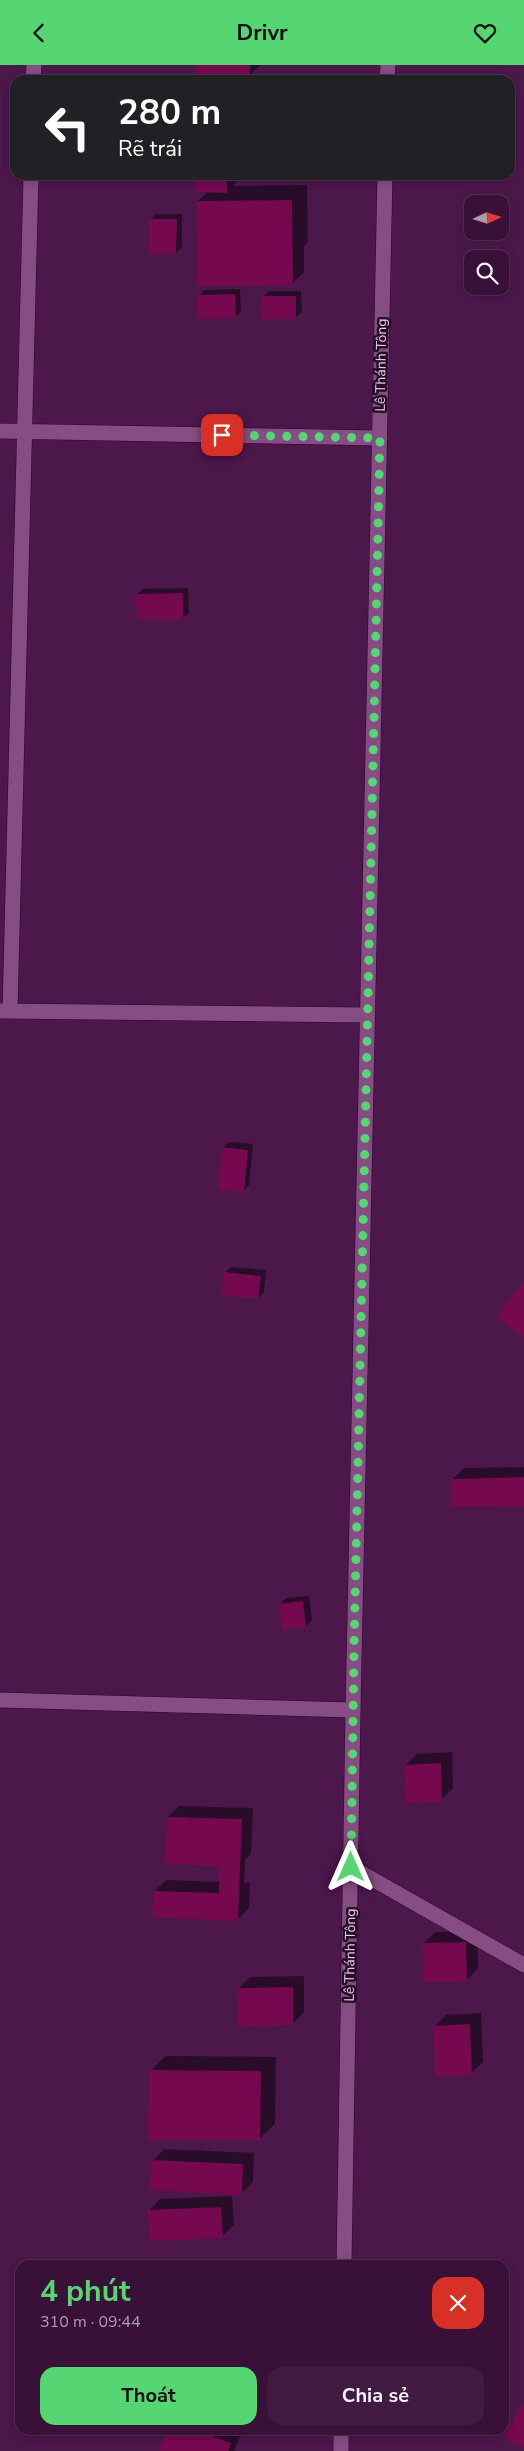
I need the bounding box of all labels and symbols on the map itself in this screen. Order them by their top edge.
north arrow [464,195,509,240]
street label: Lê Thánh Tông [371,318,391,412]
pin [201,414,243,456]
position arrow [324,1840,376,1892]
street label: Lê Thánh Tông [340,1908,360,2002]

